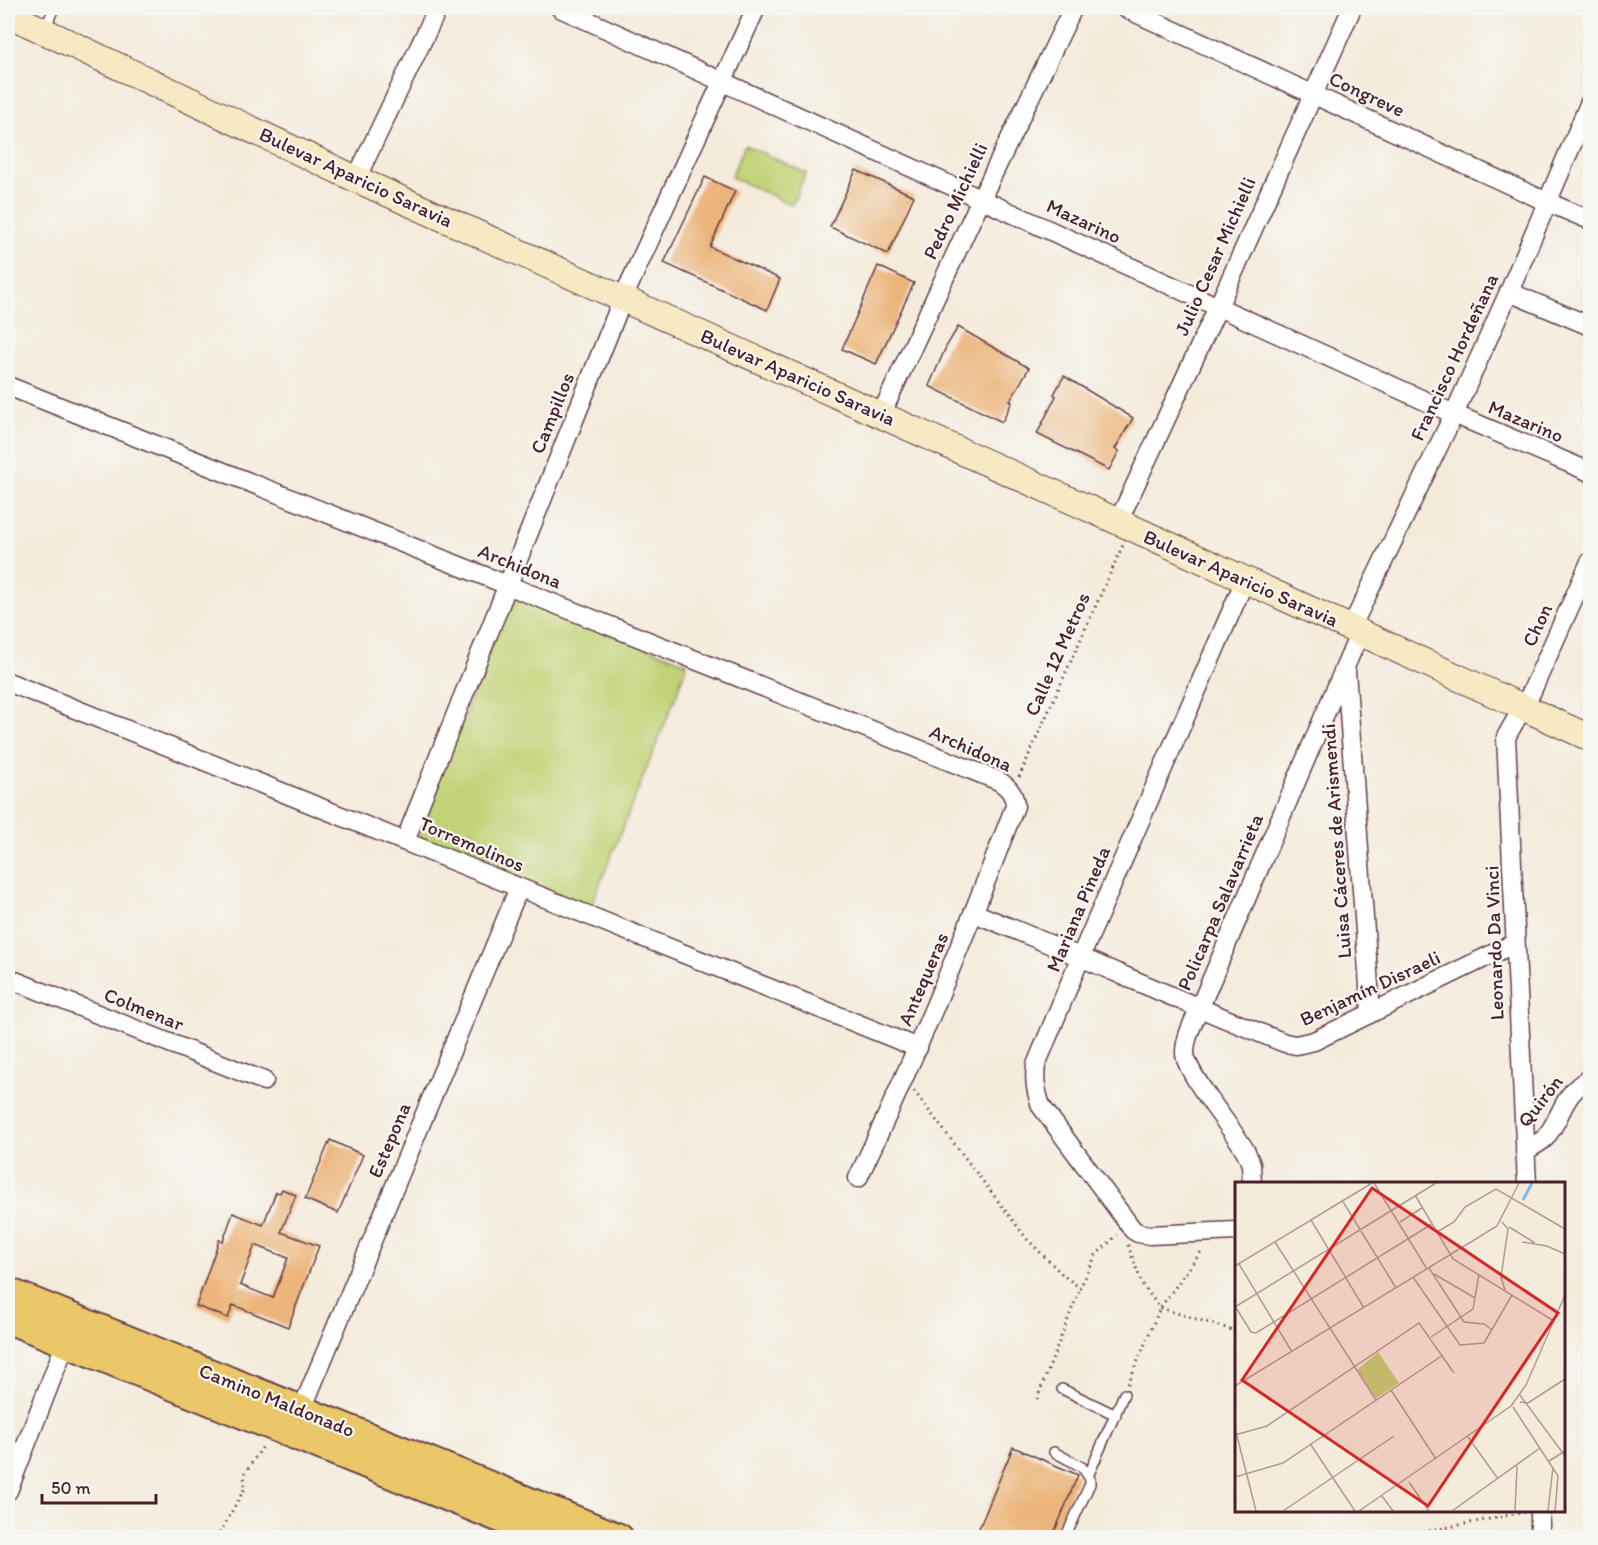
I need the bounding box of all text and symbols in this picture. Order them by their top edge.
street label: Congreve [1325,66,1409,122]
street label: Bulevar Aparicio Saravia [256,122,457,232]
street label: Pedro Michielli [918,139,992,263]
street label: Julio Cesar Michielli [1169,173,1261,339]
street label: Mazarino [1043,193,1125,249]
street label: Francisco Hordeñana [1405,269,1503,444]
street label: Bulevar Aparicio Saravia [697,323,899,431]
street label: Campillos [525,369,579,457]
street label: Mazarino [1485,394,1567,448]
street label: Bulevar Aparicio Saravia [1140,524,1342,632]
street label: Archidona [475,538,566,594]
street label: Calle 12 Metros [1019,589,1095,719]
street label: Chon [1517,599,1557,650]
street label: Archidona [926,719,1017,777]
street label: Luisa Cáceres de Arismendi [1316,723,1356,959]
street label: Policarpa Salavarrieta [1172,809,1268,994]
street label: Torremolinos [416,811,528,877]
street label: Mariana Pineda [1041,842,1115,975]
street label: Leonardo Da Vinci [1479,865,1509,1021]
street label: Antequeras [893,929,953,1029]
street label: Benjamín Disraeli [1296,945,1444,1031]
street label: Colmenar [101,982,187,1036]
street label: Quirón [1512,1070,1568,1132]
street label: Estepona [362,1098,416,1181]
inset map [1235,1182,1565,1512]
street label: Camino Maldonado [196,1358,358,1442]
scale bar [42,1467,156,1505]
text: 50 m [51,1477,91,1499]

